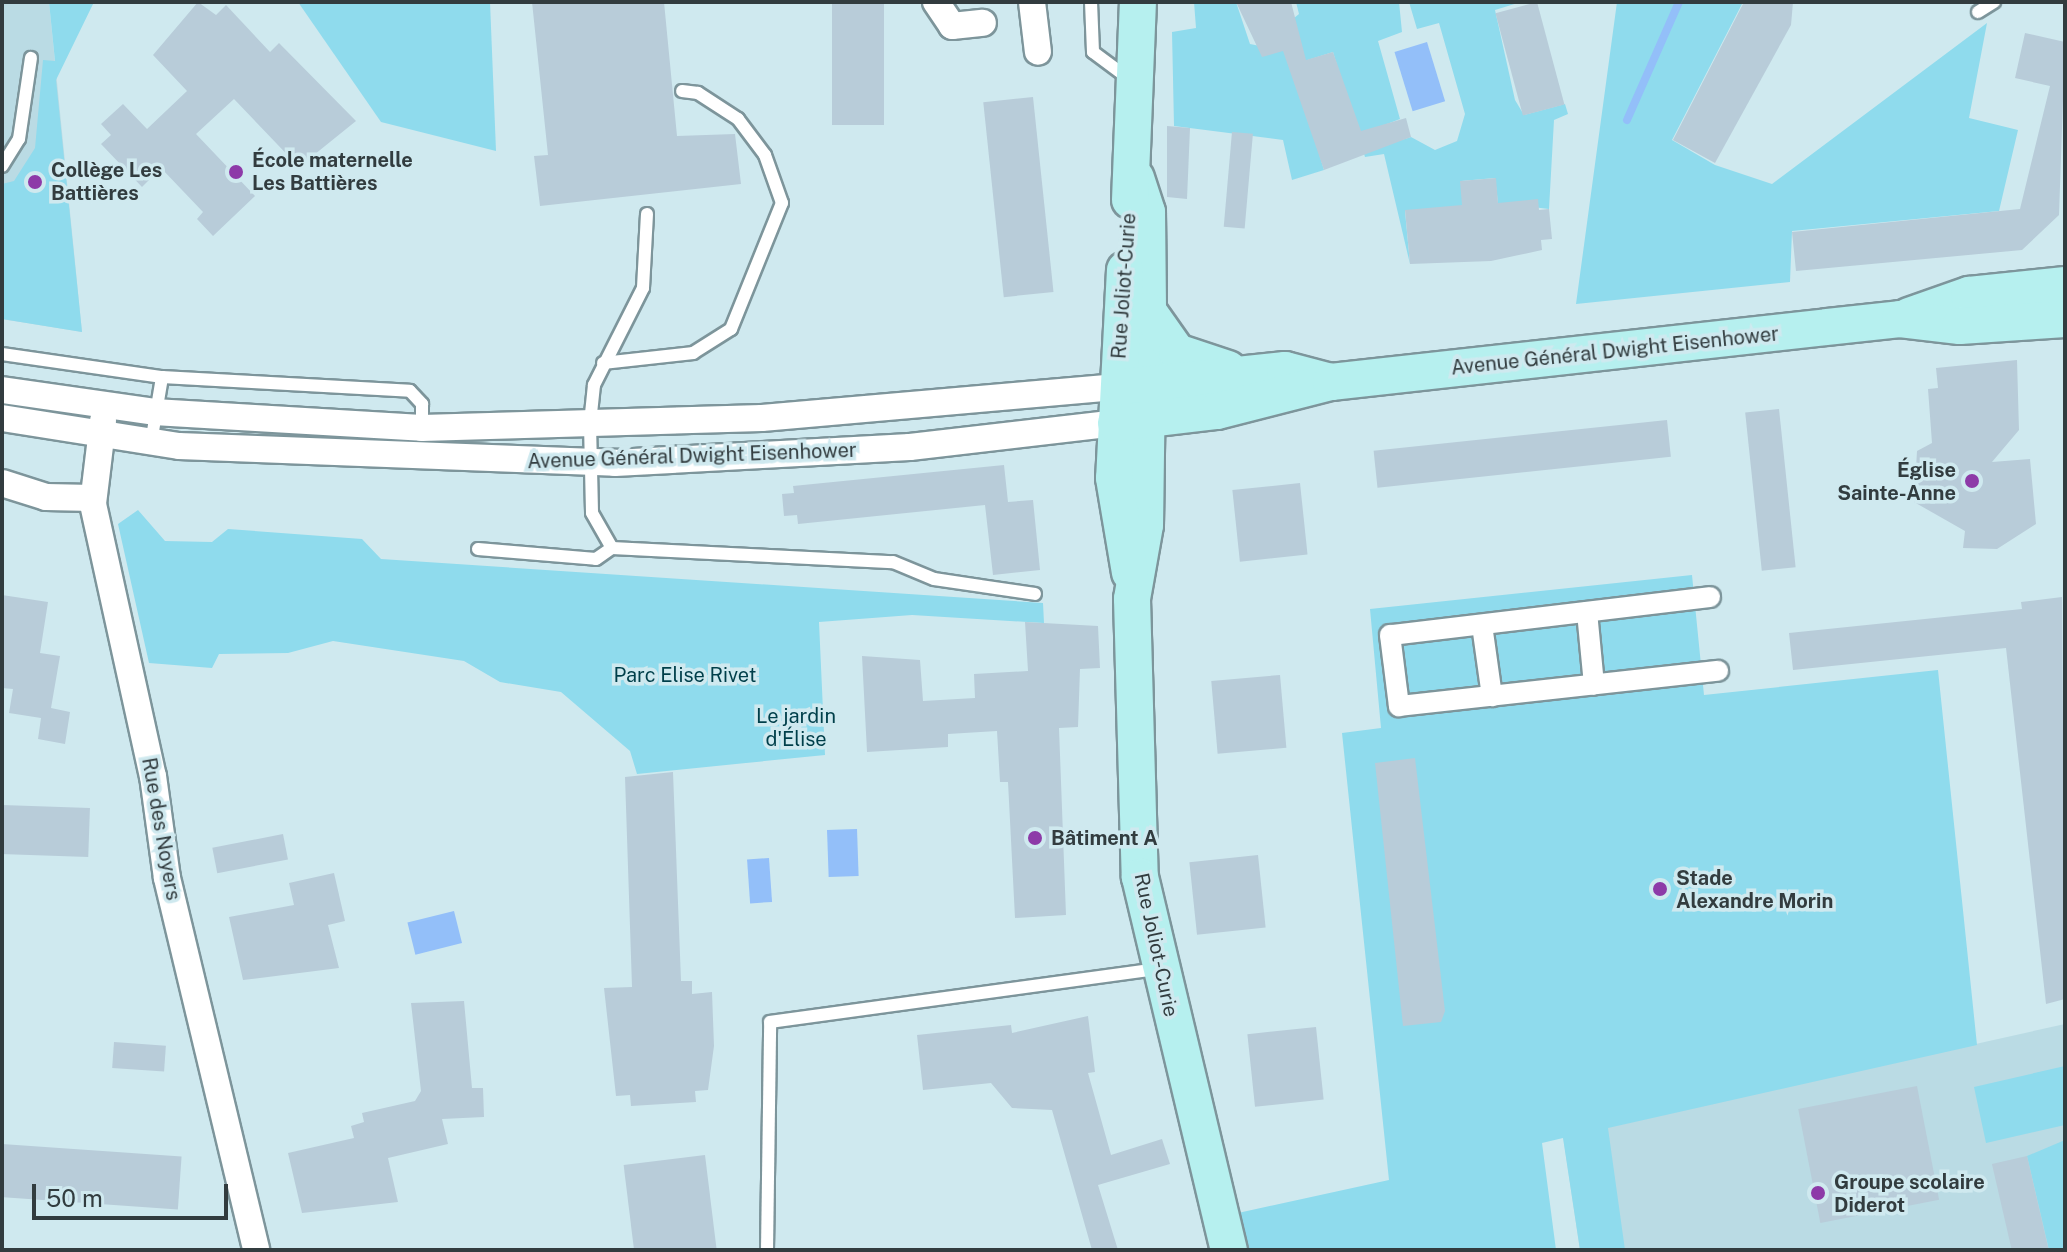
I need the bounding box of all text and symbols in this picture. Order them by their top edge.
place label: École maternelle Les Battières [252,148,413,195]
place label: Collège Les Battières [51,158,162,205]
marker: École maternelle Les Battières [227,163,245,181]
marker: Collège Les Battières [26,173,44,191]
street label: Rue Joliot-Curie [1107,212,1141,360]
street label: Avenue Général Dwight Eisenhower [1450,322,1780,380]
street label: Avenue Général Dwight Eisenhower [527,438,857,474]
place label: Église Sainte-Anne [1837,458,1956,505]
marker: Église Sainte-Anne [1963,472,1981,490]
park label: Parc Elise Rivet [613,663,757,687]
park label: Le jardin d'Élise [756,705,836,752]
street label: Rue des Noyers [137,755,185,903]
place label: Bâtiment A [1051,826,1158,850]
marker: Bâtiment A [1026,829,1044,847]
place label: Stade Alexandre Morin [1676,866,1833,913]
street label: Rue Joliot-Curie [1129,871,1183,1019]
marker: Stade Alexandre Morin [1651,880,1669,898]
scale bar [36,1168,232,1218]
place label: Groupe scolaire Diderot [1834,1170,1985,1217]
text: 50 m [46,1184,103,1212]
marker: Groupe scolaire Diderot [1809,1184,1827,1202]

